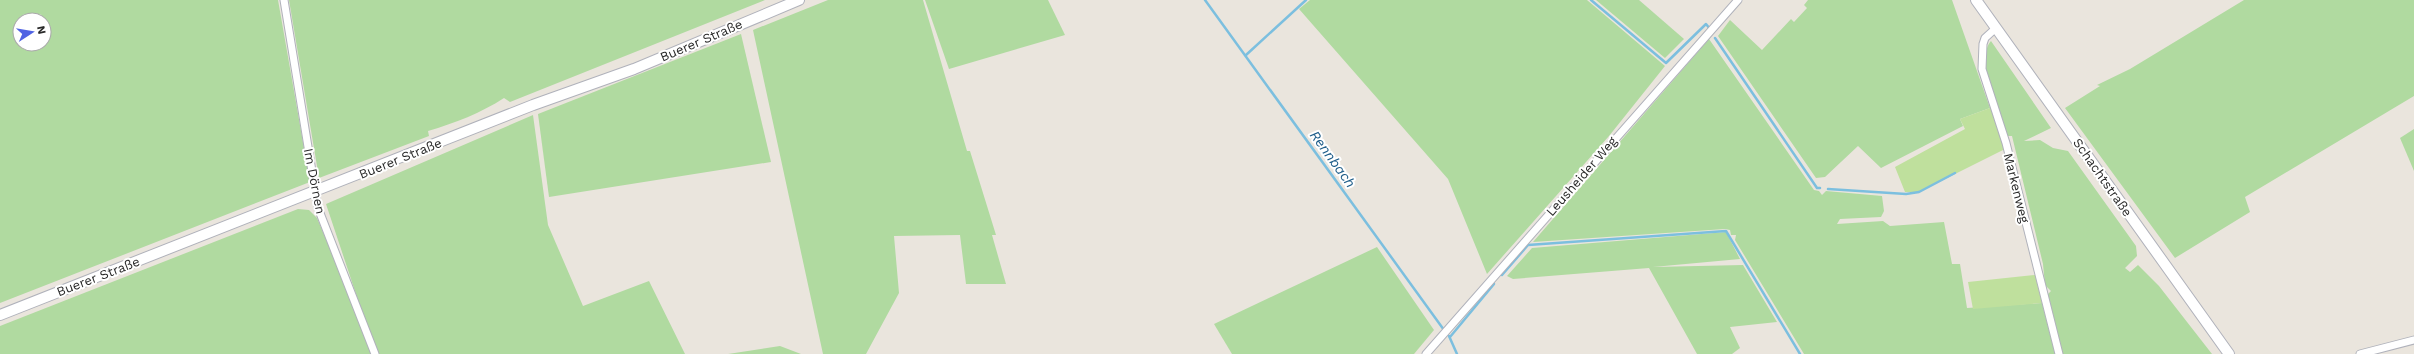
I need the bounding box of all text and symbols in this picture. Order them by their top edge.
north arrow [12,12,52,52]
street label: Buerer Straße [658,16,745,65]
text: N [34,25,48,35]
water label: Rennbach [1307,127,1359,191]
street label: Leusheider Weg [1543,134,1620,219]
street label: Buerer Straße [357,135,444,182]
street label: Schachtstraße [2070,135,2135,219]
street label: Im Dörnen [301,147,328,215]
street label: Markenweg [2001,152,2032,225]
street label: Buerer Straße [54,254,142,299]

